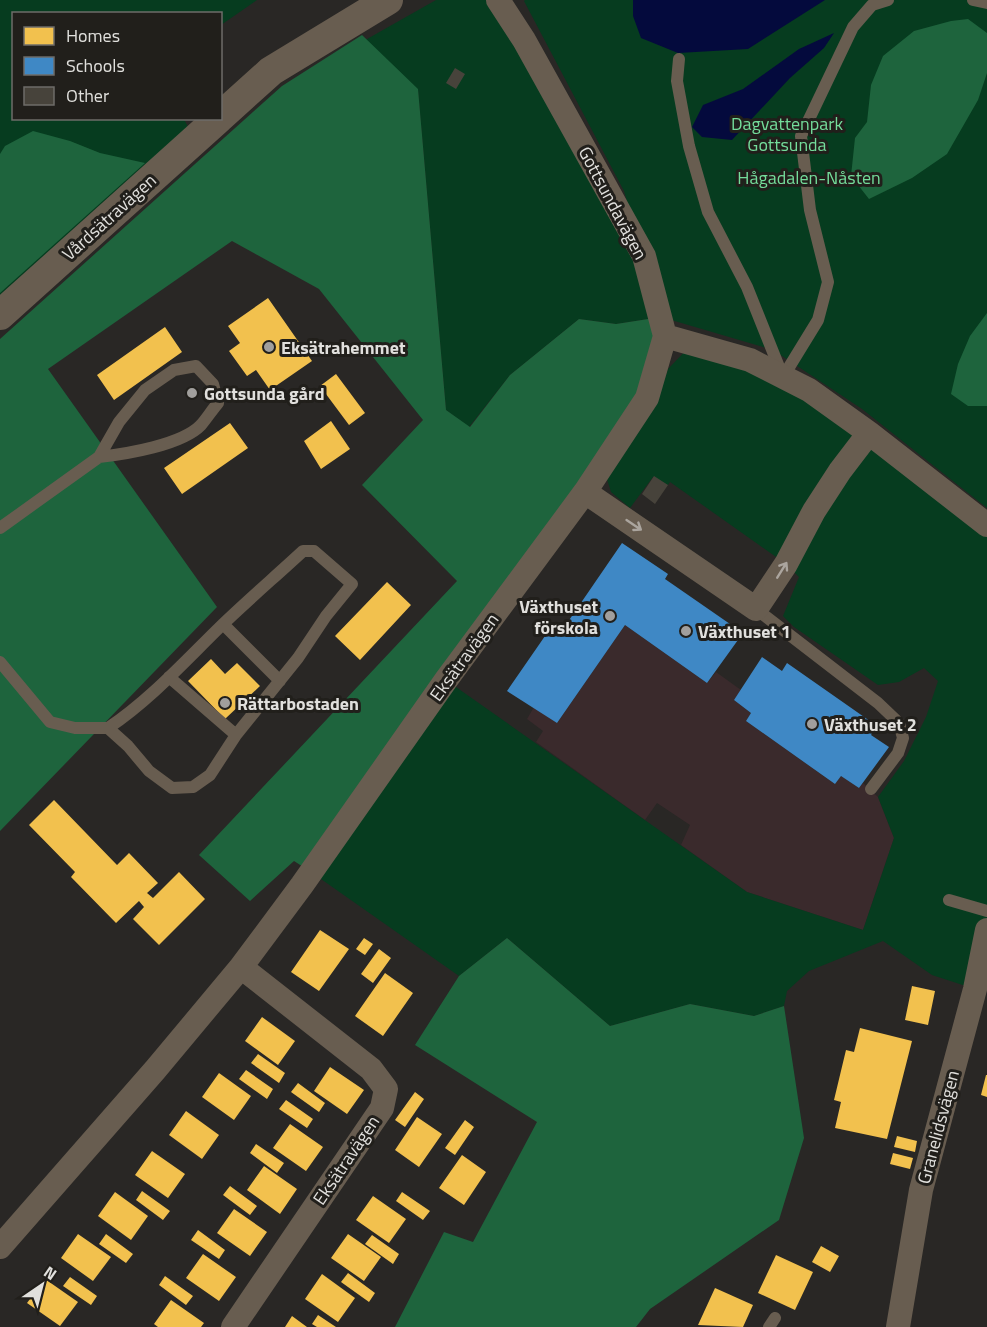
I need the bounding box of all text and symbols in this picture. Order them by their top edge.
legend [12,12,222,120]
text: Homes [66,22,120,49]
text: Schools [66,52,125,79]
text: Other [66,82,109,109]
park label: Dagvattenpark Gottsunda [731,110,843,158]
street label: Gottsundavägen [572,142,654,264]
park label: Hågadalen-Nåsten [737,164,881,191]
street label: Vårdsätravägen [56,167,162,267]
place label: Eksätrahemmet [281,334,406,361]
marker: Eksätrahemmet [262,340,276,354]
place label: Gottsunda gård [204,380,325,407]
marker: Gottsunda gård [185,386,199,400]
one-way arrow [625,519,642,531]
one-way arrow [775,561,788,578]
place label: Växthuset förskola [519,593,598,641]
street label: Eksätravägen [423,607,505,707]
marker: Växthuset förskola [603,609,617,623]
place label: Växthuset 1 [698,618,791,645]
marker: Växthuset 1 [679,624,693,638]
place label: Rättarbostaden [237,690,359,717]
marker: Rättarbostaden [218,696,232,710]
place label: Växthuset 2 [824,711,917,738]
marker: Växthuset 2 [805,717,819,731]
street label: Granelidsvägen [910,1067,966,1187]
street label: Eksätravägen [306,1110,386,1210]
north arrow [12,1255,72,1315]
text: N [39,1260,62,1286]

